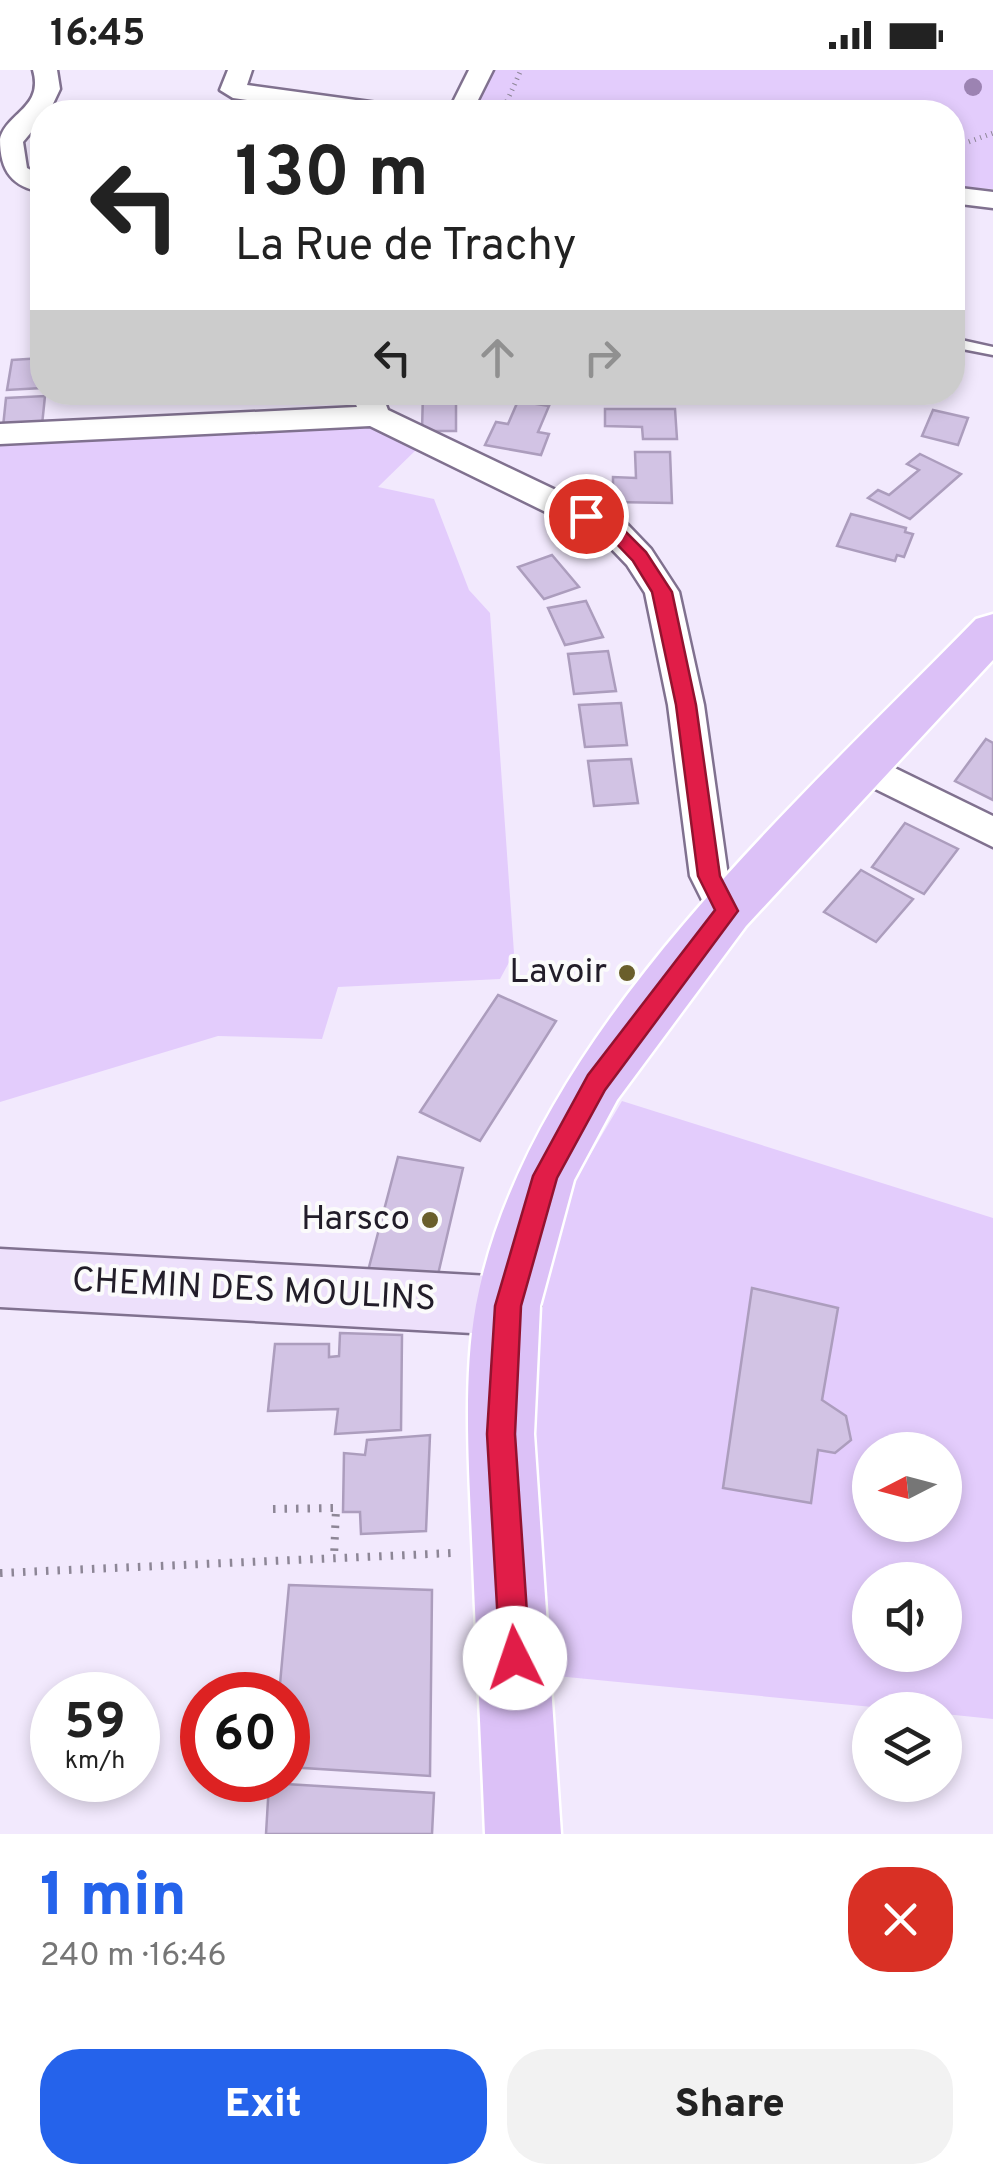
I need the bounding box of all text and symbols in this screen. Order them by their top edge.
text: 16:45 [50,11,145,60]
text: 130 m [235,132,429,221]
icon: left [70,140,200,270]
text: La Rue de Trachy [235,219,577,276]
icon: left [365,330,420,385]
icon: ahead [470,330,525,385]
icon: right [575,330,630,385]
pin [544,474,629,559]
icon: arrive [559,489,614,544]
place label: Lavoir [509,951,607,995]
marker: Lavoir [616,962,638,984]
place label: Harsco [301,1198,410,1242]
marker: Harsco [419,1209,441,1231]
street label: CHEMIN DES MOULINS [71,1259,437,1323]
north arrow [852,1432,962,1542]
map controls [852,1432,962,1802]
button: sound [852,1562,962,1672]
position arrow [463,1606,567,1710]
speed limit sign: 60 [180,1672,310,1802]
button: layers [852,1692,962,1802]
text: 59 [64,1693,126,1756]
text: km/h [65,1746,125,1778]
text: 1 min [40,1861,187,1937]
button: close [848,1867,953,1972]
text: 240 m · 16:46 [40,1937,227,1977]
button: Exit [40,2049,487,2164]
button: Share [507,2049,953,2164]

